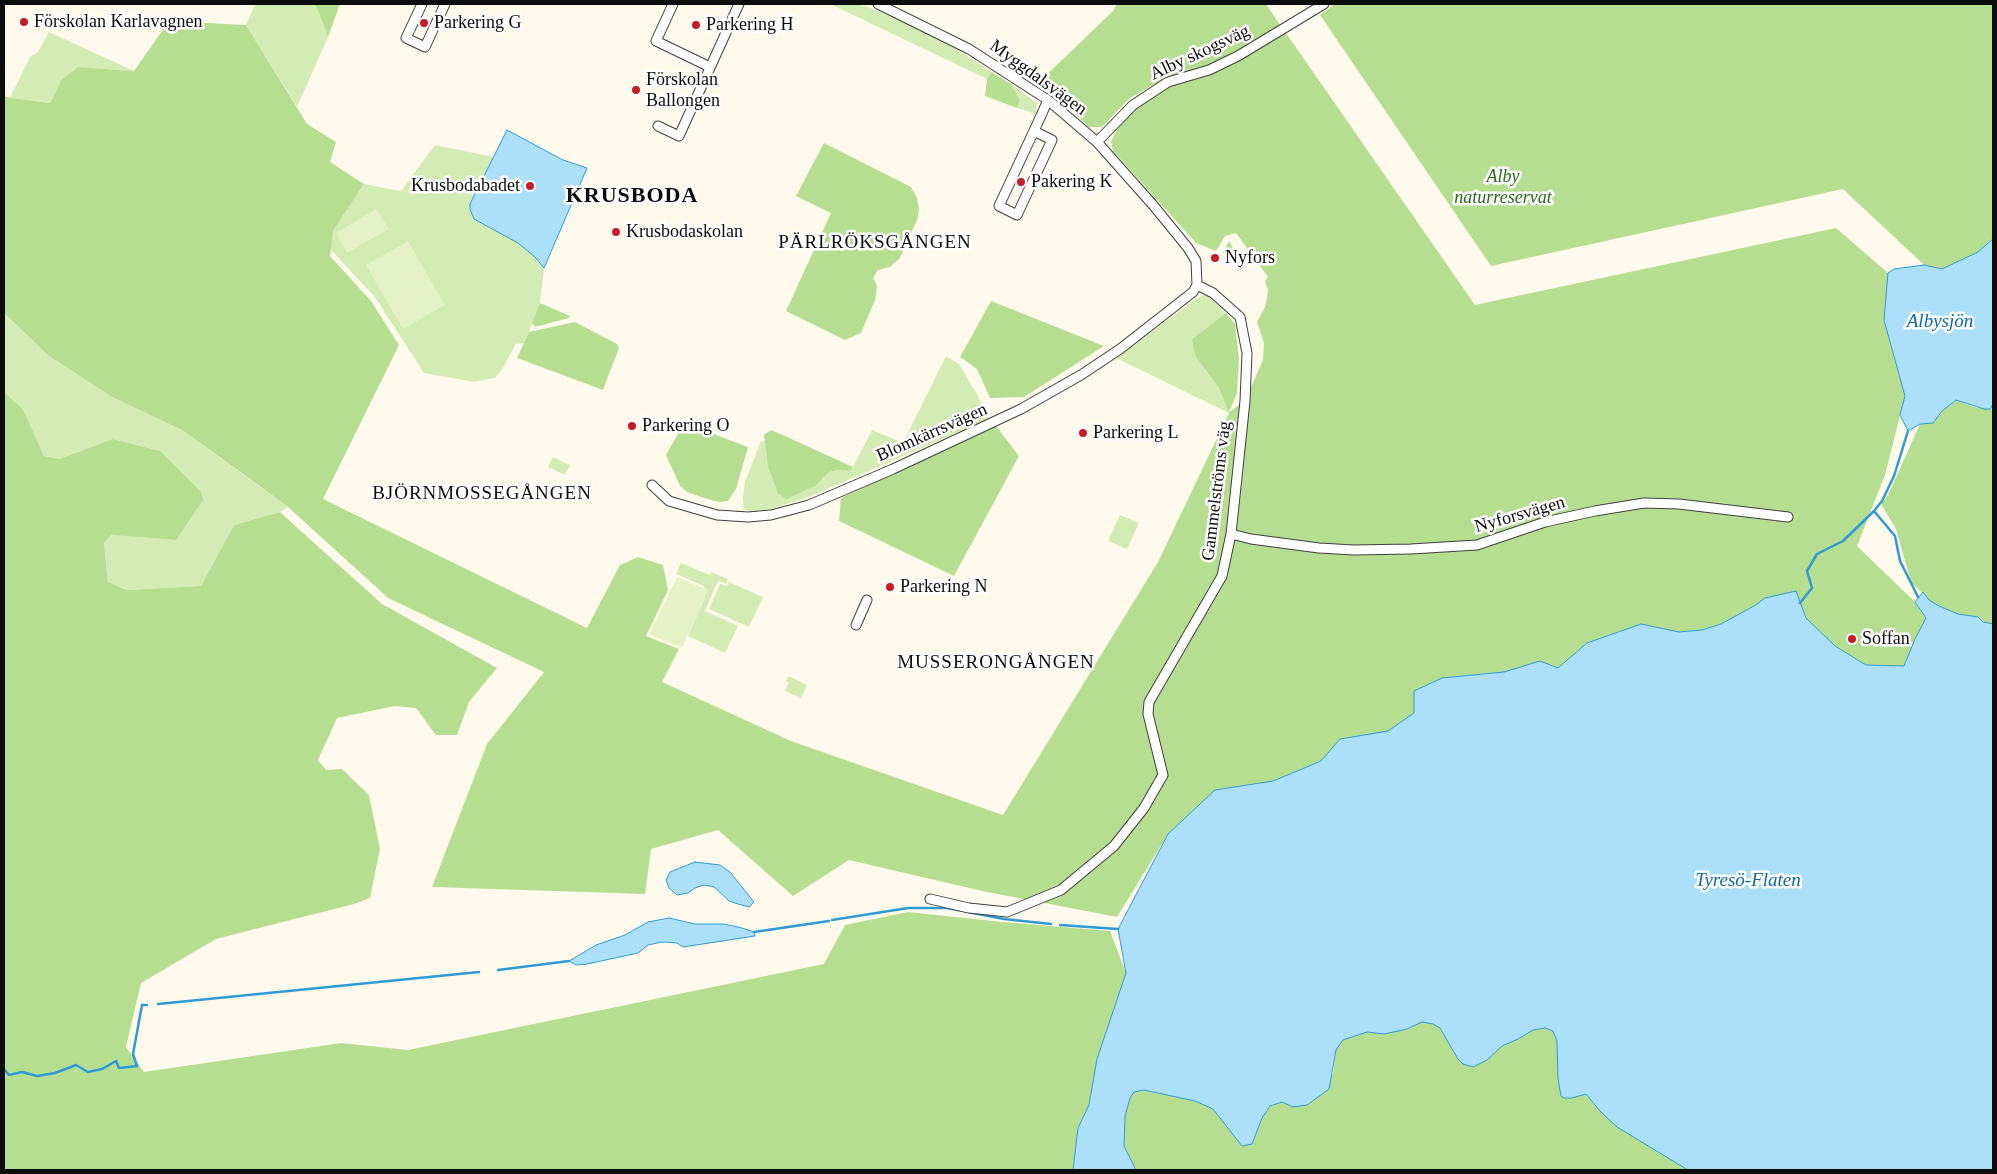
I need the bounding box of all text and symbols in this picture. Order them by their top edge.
place label: Förskolan Karlavagnen [34,11,202,33]
place label: Parkering G [434,12,521,34]
place label: Parkering H [706,14,793,36]
marker: Förskolan Karlavagnen [18,16,30,28]
marker: Parkering G [418,17,430,29]
marker: Parkering H [690,19,702,31]
street label: Alby skogsväg [1147,20,1253,86]
street label: Myggdalsvägen [985,35,1091,121]
place label: Förskolan Ballongen [646,69,720,112]
marker: Förskolan Ballongen [630,84,642,96]
park label: Alby naturreservat [1454,166,1552,208]
place label: Pakering K [1031,171,1112,193]
place label: Krusbodabadet [411,175,520,197]
marker: Pakering K [1015,176,1027,188]
marker: Krusbodabadet [524,180,536,192]
district label: KRUSBODA [565,183,699,209]
place label: Krusbodaskolan [626,221,743,243]
marker: Krusbodaskolan [610,226,622,238]
district label: PÄRLRÖKSGÅNGEN [777,232,973,254]
place label: Nyfors [1225,247,1275,269]
marker: Nyfors [1209,252,1221,264]
water label: Albysjön [1907,311,1973,333]
street label: Blomkärrsvägen [873,399,991,467]
place label: Parkering O [642,415,729,437]
marker: Parkering O [626,420,638,432]
street label: Gammelströms väg [1198,420,1236,562]
place label: Parkering L [1093,422,1178,444]
marker: Parkering L [1077,427,1089,439]
district label: BJÖRNMOSSEGÅNGEN [370,483,594,505]
street label: Nyforsvägen [1472,492,1568,538]
place label: Parkering N [900,576,987,598]
marker: Parkering N [884,581,896,593]
place label: Soffan [1862,628,1910,650]
marker: Soffan [1846,633,1858,645]
district label: MUSSERONGÅNGEN [895,652,1097,674]
water label: Tyresö-Flaten [1695,870,1801,892]

